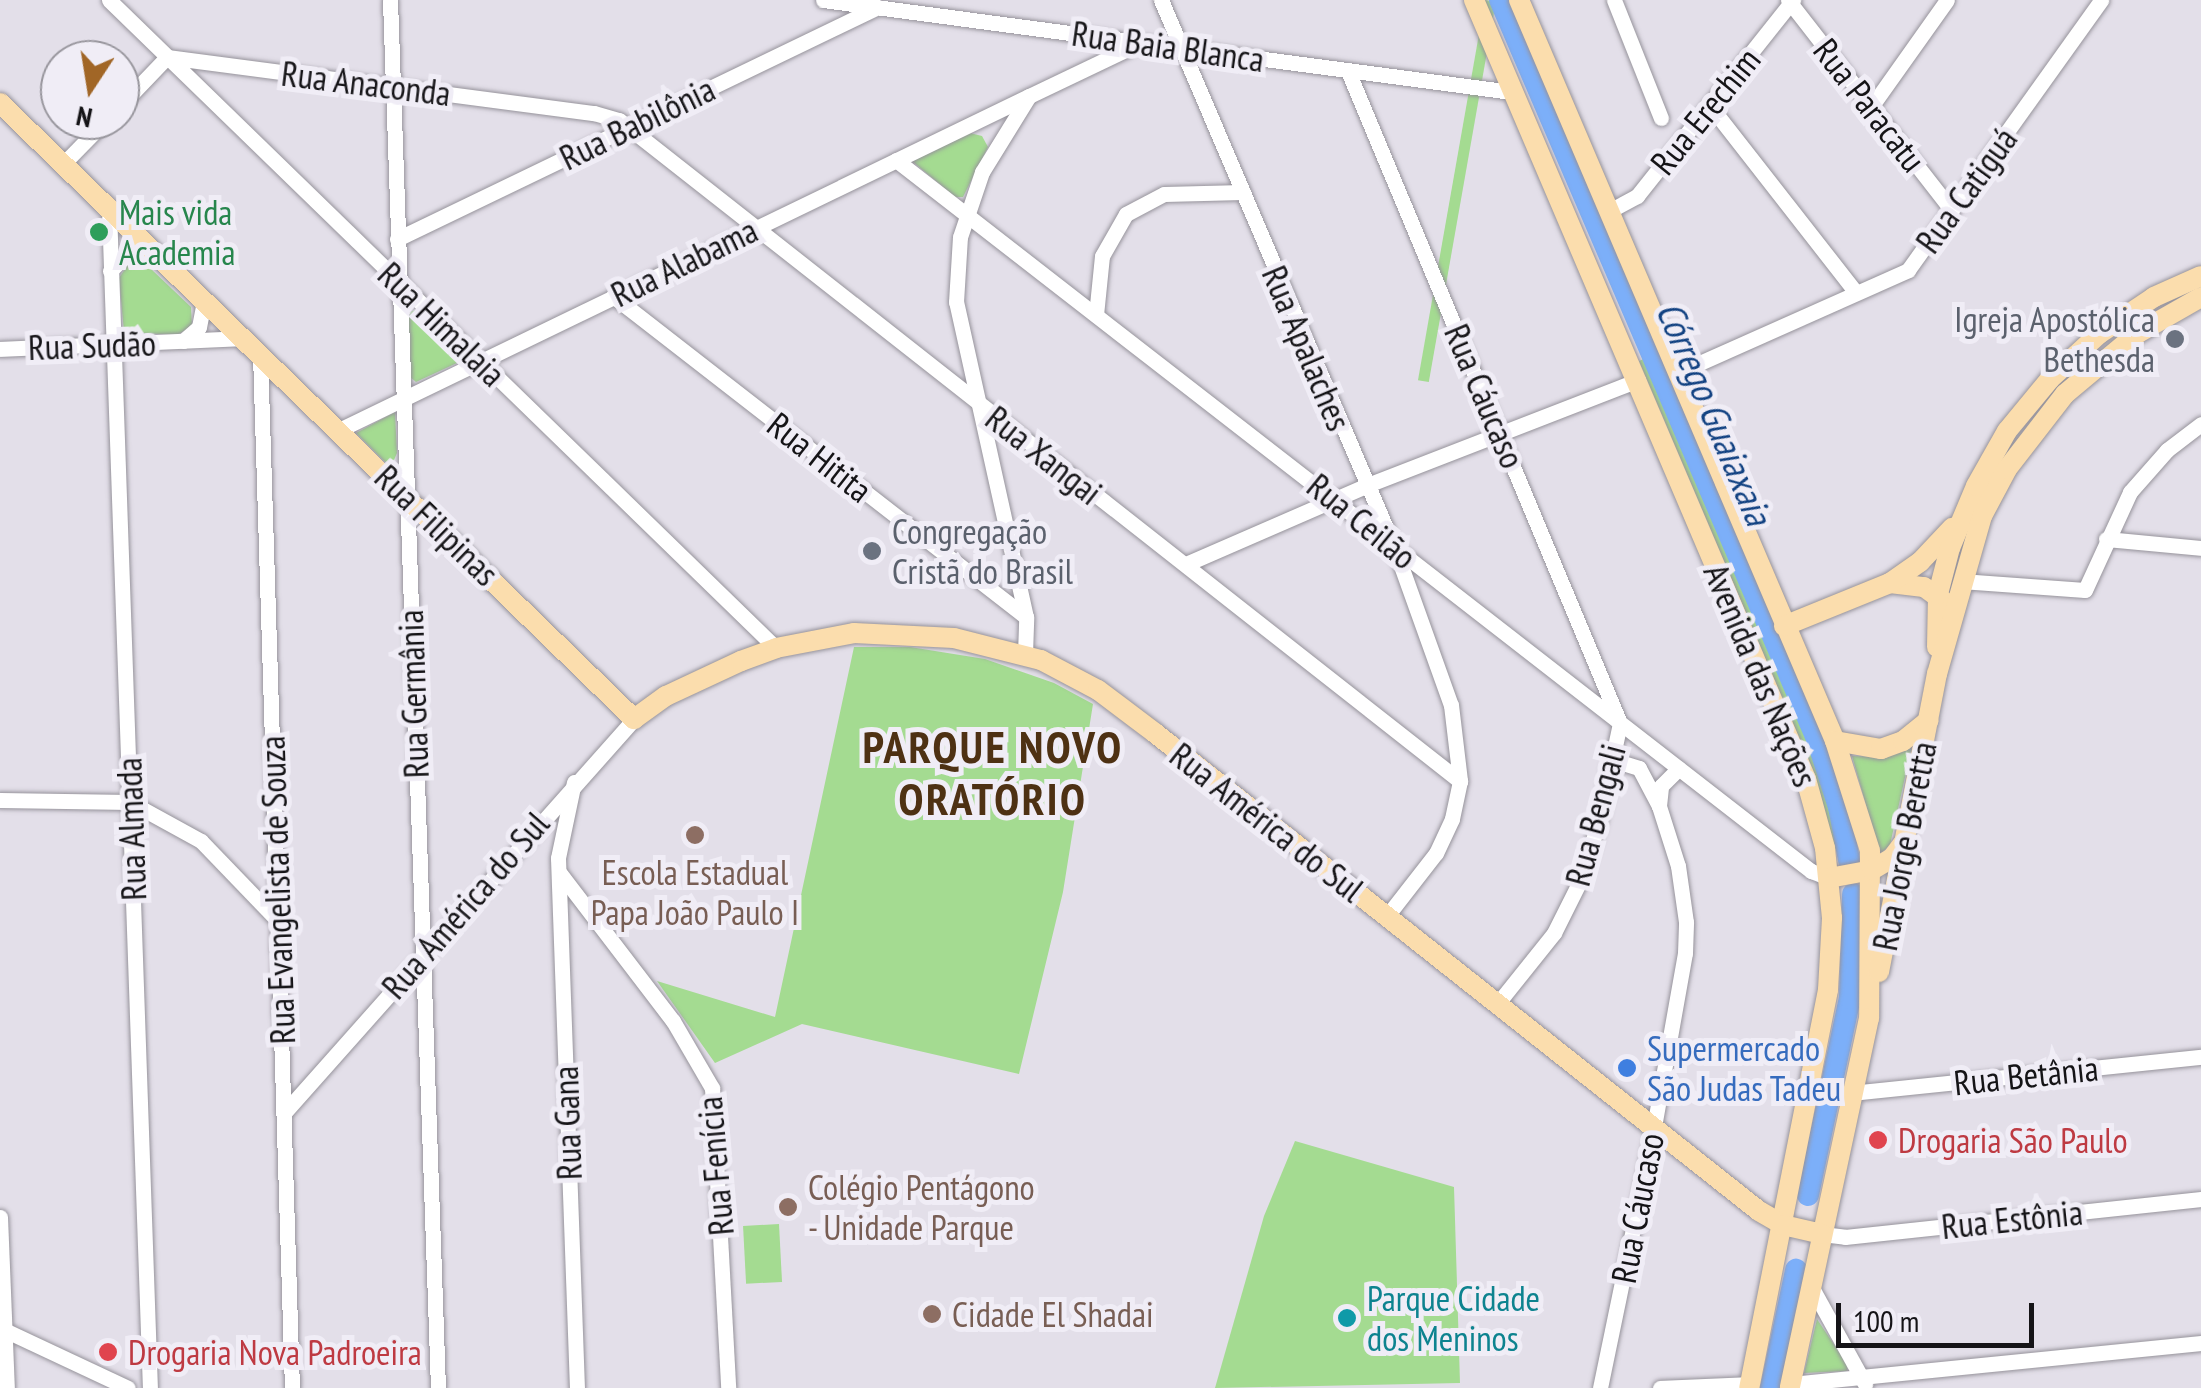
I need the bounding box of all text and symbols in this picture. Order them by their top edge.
street label: Rua Baia Blanca [1069,12,1267,80]
street label: Rua Paracatu [1805,30,1935,180]
street label: Rua Erechim [1641,39,1769,183]
north arrow [40,40,140,140]
street label: Rua Anaconda [279,52,453,114]
street label: Rua Babilônia [553,68,721,178]
text: N [73,98,95,138]
street label: Rua Catiguá [1907,119,2025,261]
place label: Mais vida Academia [119,191,236,273]
street label: Rua Alabama [604,208,764,316]
marker: Mais vida Academia [88,221,110,243]
street label: Rua Himalaia [370,253,514,395]
street label: Rua Apalaches [1253,259,1361,437]
water label: Córrego Guaiaxaia [1648,295,1782,531]
place label: Igreja Apostólica Bethesda [1953,298,2155,380]
street label: Rua Cáucaso [1436,318,1534,474]
street label: Rua Sudão [27,322,157,368]
marker: Igreja Apostólica Bethesda [2164,328,2186,350]
street label: Rua Xangai [977,397,1111,513]
street label: Rua Hitita [760,403,880,511]
street label: Rua Filipinas [367,456,507,594]
street label: Rua Ceilão [1299,464,1425,578]
place label: Congregação Cristã do Brasil [892,510,1073,592]
marker: Congregação Cristã do Brasil [861,540,883,562]
street label: Avenida das Nações [1695,557,1827,793]
street label: Rua Germânia [389,609,437,779]
district label: PARQUE NOVO ORATÓRIO [862,720,1124,826]
street label: Rua América do Sul [1162,733,1372,911]
street label: Rua Evangelista de Souza [251,735,303,1045]
street label: Rua Jorge Beretta [1863,738,1945,954]
street label: Rua Bengali [1556,740,1634,890]
street label: Rua Almada [107,756,155,902]
street label: Rua América do Sul [372,803,558,1007]
marker: Escola Estadual Papa João Paulo I [684,824,706,846]
place label: Escola Estadual Papa João Paulo I [591,851,799,933]
place label: Supermercado São Judas Tadeu [1647,1027,1842,1109]
street label: Rua Betânia [1952,1047,2100,1103]
marker: Supermercado São Judas Tadeu [1616,1057,1638,1079]
street label: Rua Gana [544,1065,590,1181]
street label: Rua Fenícia [688,1095,742,1237]
place label: Drogaria São Paulo [1898,1119,2128,1161]
street label: Rua Cáucaso [1602,1129,1672,1287]
marker: Drogaria São Paulo [1867,1129,1889,1151]
place label: Colégio Pentágono - Unidade Parque [808,1166,1035,1248]
street label: Rua Estônia [1939,1191,2085,1247]
marker: Colégio Pentágono - Unidade Parque [777,1196,799,1218]
place label: Parque Cidade dos Meninos [1367,1277,1540,1359]
scale bar [1841,1283,2038,1345]
place label: Cidade El Shadai [952,1293,1154,1335]
text: 100 m [1853,1301,1919,1340]
marker: Cidade El Shadai [921,1303,943,1325]
marker: Parque Cidade dos Meninos [1336,1307,1358,1329]
place label: Drogaria Nova Padroeira [128,1331,422,1373]
marker: Drogaria Nova Padroeira [97,1341,119,1363]

